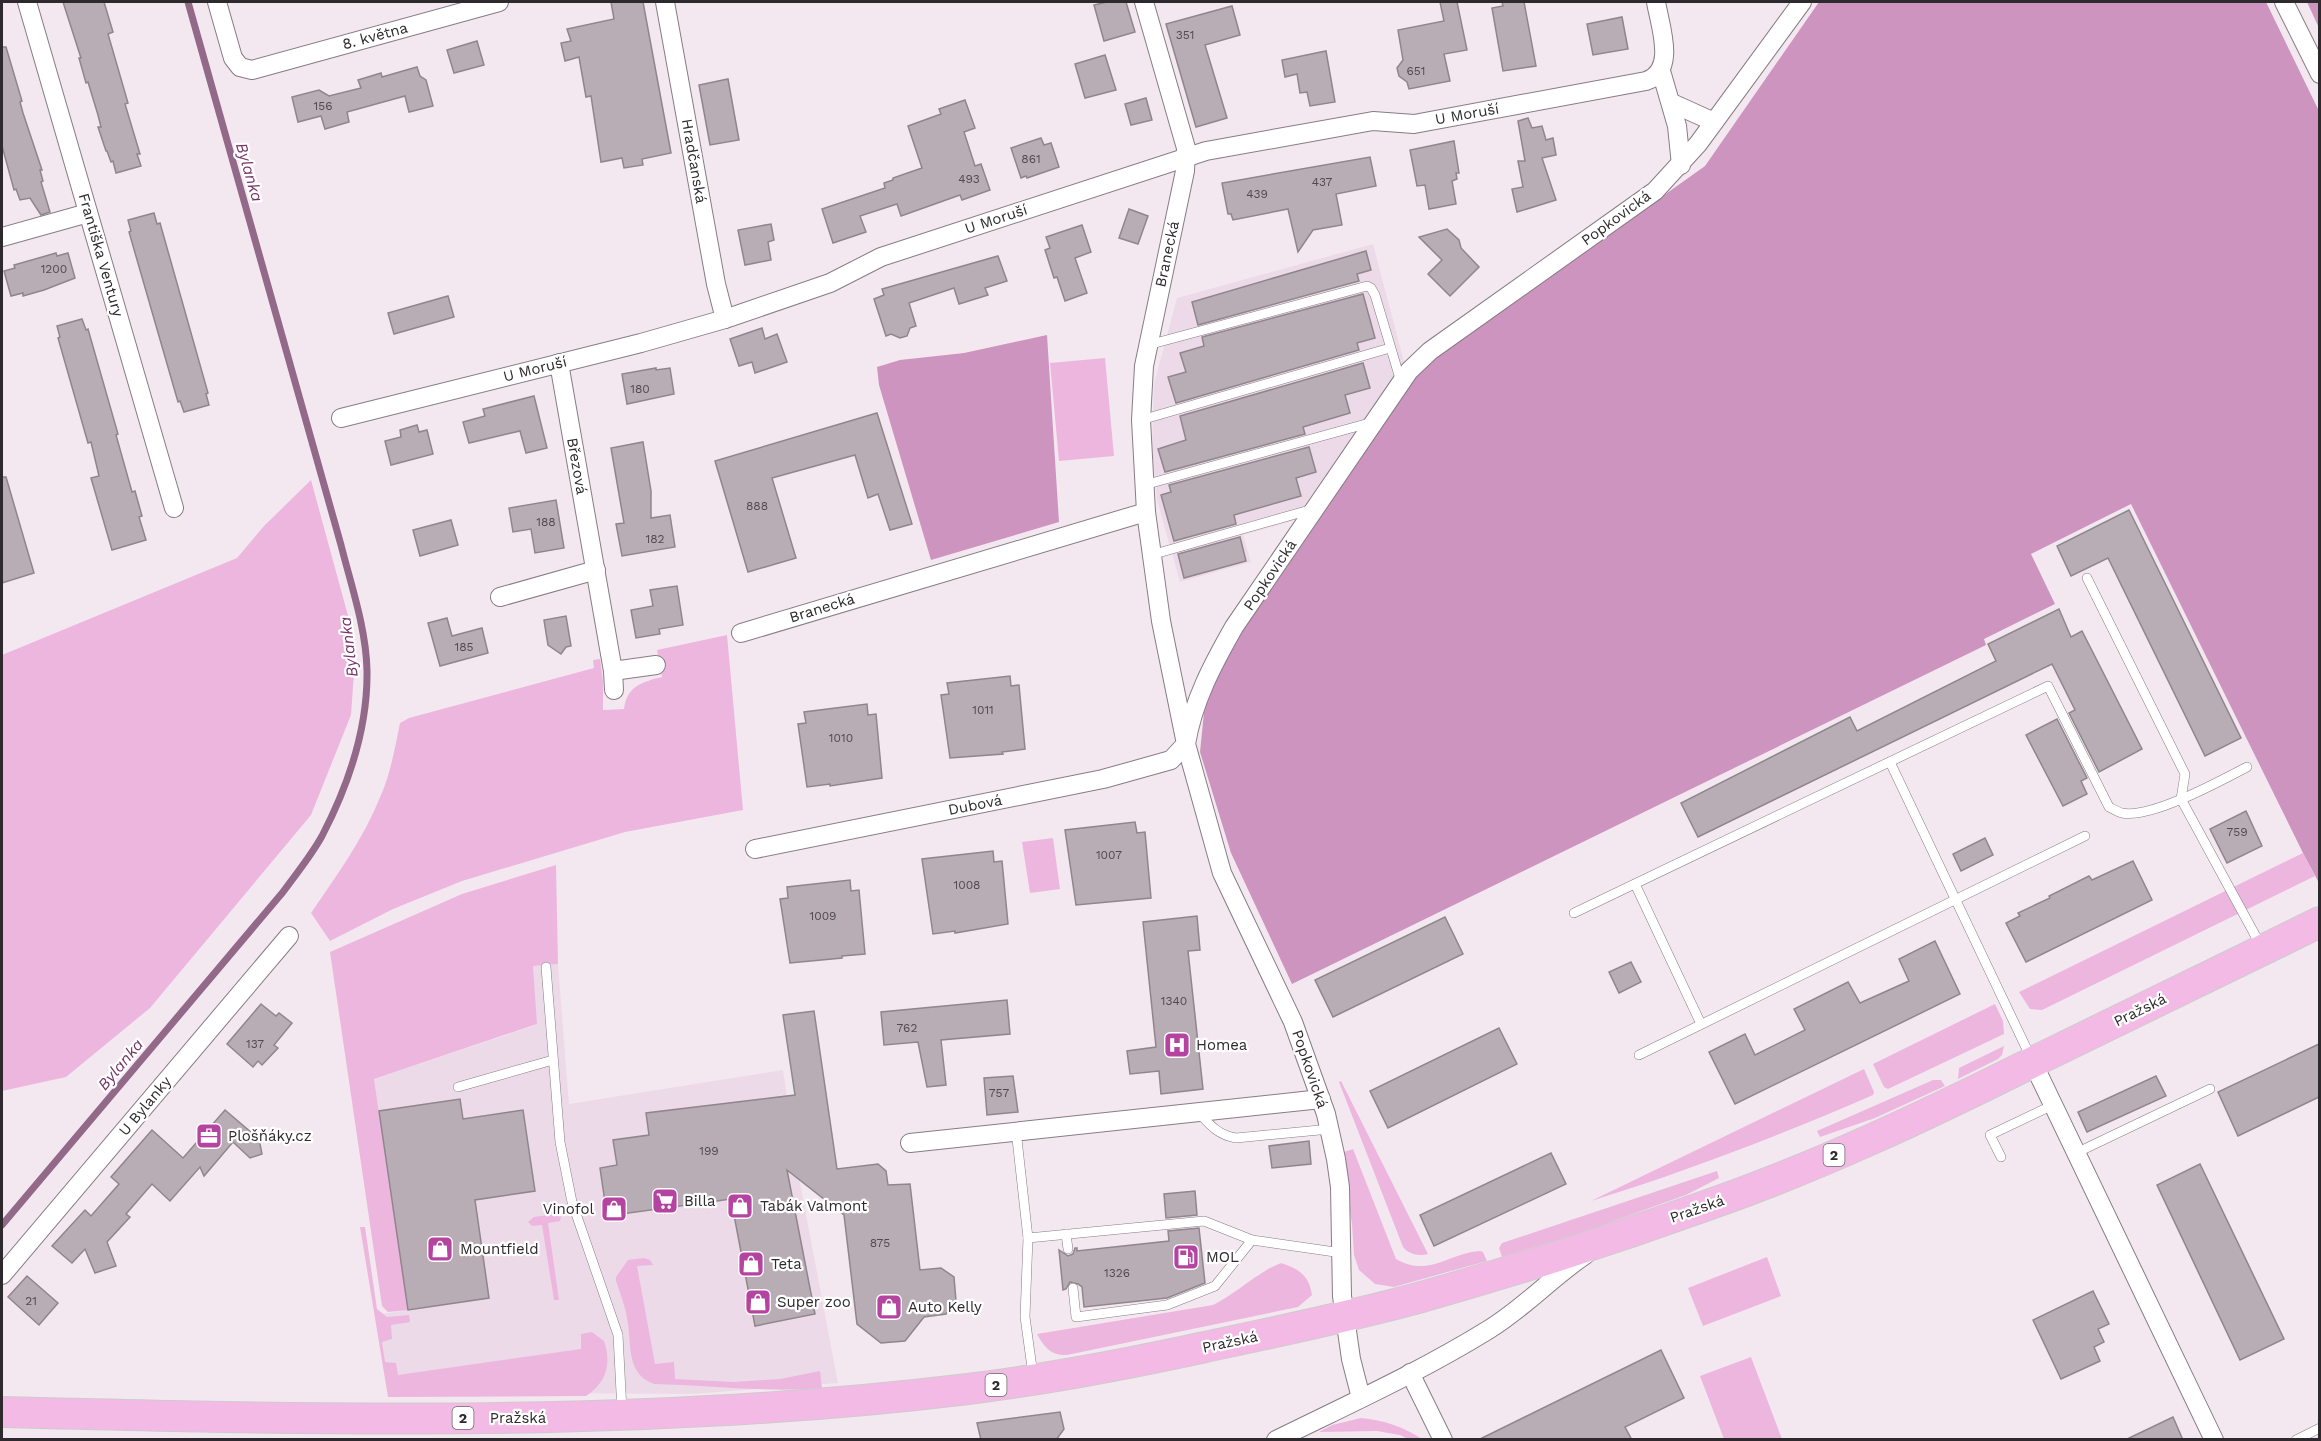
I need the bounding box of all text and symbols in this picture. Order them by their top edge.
street label: 8. května [340,18,410,53]
house number: 351 [1176,28,1194,42]
house number: 651 [1407,64,1425,78]
house number: 156 [314,99,332,113]
street label: U Moruší [1434,100,1500,128]
street label: Hradčanská [678,117,710,205]
water label: Bylanka [232,140,267,204]
house number: 861 [1021,152,1041,166]
house number: 493 [958,172,980,186]
house number: 437 [1312,175,1333,189]
street label: Popkovická [1578,186,1655,249]
house number: 439 [1246,187,1268,201]
street label: Františka Ventury [75,191,127,319]
street label: U Moruší [962,200,1030,238]
street label: Branecká [1151,219,1183,289]
house number: 1200 [41,262,67,276]
street label: U Moruší [501,352,569,386]
house number: 180 [630,382,650,396]
street label: Březová [563,436,591,496]
house number: 888 [746,499,768,513]
house number: 188 [536,515,556,529]
house number: 182 [645,532,665,546]
street label: Popkovická [1240,536,1301,614]
street label: Branecká [787,589,857,626]
water label: Bylanka [335,616,362,678]
house number: 185 [454,640,474,654]
house number: 1011 [972,703,994,717]
house number: 1010 [829,731,853,745]
street label: Dubová [946,791,1004,819]
house number: 759 [2226,825,2248,839]
house number: 1007 [1096,848,1122,862]
house number: 1008 [953,878,981,892]
house number: 1009 [809,909,837,923]
street label: Pražská [2111,989,2170,1030]
house number: 1340 [1161,994,1187,1008]
house number: 762 [897,1021,917,1035]
street label: Popkovická [1288,1027,1332,1111]
hospital icon: Homea [1162,1030,1192,1060]
water label: Bylanka [94,1035,147,1094]
place label: Homea [1196,1036,1248,1054]
house number: 137 [246,1037,264,1051]
street label: U Bylanky [115,1072,175,1139]
house number: 757 [989,1086,1009,1100]
office icon: Plošňáky.cz [194,1121,224,1151]
place label: Plošňáky.cz [228,1127,312,1145]
house number: 199 [699,1144,719,1158]
road number: 2 [1824,1144,1844,1166]
supermarket icon: Billa [650,1186,680,1216]
shop icon: Tabák Valmont [725,1191,755,1221]
street label: Pražská [1667,1191,1727,1227]
place label: Billa [684,1192,716,1210]
shop icon: Vinofol [599,1194,629,1224]
place label: Tabák Valmont [760,1197,868,1215]
place label: Vinofol [543,1200,594,1218]
shop icon: Mountfield [425,1234,455,1264]
house number: 875 [870,1236,890,1250]
place label: Mountfield [460,1240,539,1258]
fuel station icon: MOL [1171,1242,1201,1272]
place label: MOL [1206,1248,1239,1266]
shop icon: Teta [736,1249,766,1279]
place label: Teta [771,1255,802,1273]
house number: 1326 [1104,1266,1130,1280]
shop icon: Super zoo [743,1287,773,1317]
shop icon: Auto Kelly [874,1292,904,1322]
place label: Super zoo [777,1293,851,1311]
house number: 21 [25,1294,37,1308]
place label: Auto Kelly [908,1298,982,1316]
street label: Pražská [1201,1327,1260,1357]
road number: 2 [986,1374,1006,1396]
road number: 2 [452,1407,474,1429]
street label: Pražská [490,1409,547,1427]

